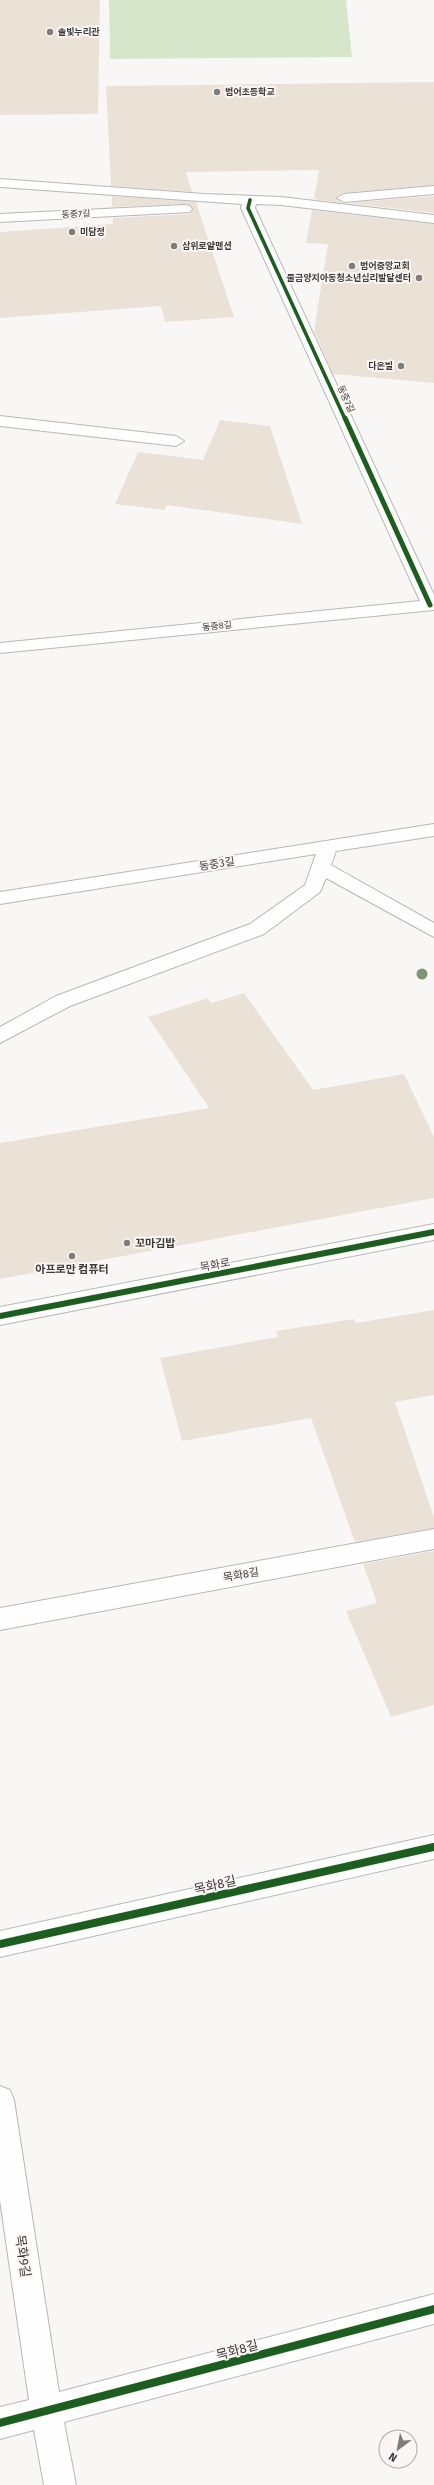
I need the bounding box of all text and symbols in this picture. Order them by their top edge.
marker: 솔빛누리관 [45,27,55,37]
place label: 솔빛누리관 [58,27,100,37]
place label: 범어초등학교 [225,86,275,97]
marker: 범어초등학교 [212,87,222,97]
street label: 동중7길 [61,208,91,220]
marker: 미담정 [67,227,77,237]
place label: 미담정 [80,227,105,237]
marker: 삼위로얄맨션 [169,241,179,251]
place label: 삼위로얄맨션 [182,241,232,251]
marker: 범어중앙교회 [347,261,357,271]
place label: 범어중앙교회 [360,261,410,271]
place label: 물금양지아동청소년심리발달센터 [286,273,411,283]
marker: 물금양지아동청소년심리발달센터 [414,273,424,283]
place label: 다온빌 [368,361,393,371]
marker: 다온빌 [396,361,406,371]
street label: 동중7길 [336,384,356,414]
street label: 동중8길 [202,619,232,633]
street label: 동중3길 [198,855,236,873]
place label: 꼬마김밥 [135,1237,175,1250]
marker: 꼬마김밥 [122,1238,132,1248]
marker: 아프로만 컴퓨터 [67,1251,77,1261]
street label: 목화로 [199,1256,231,1274]
place label: 아프로만 컴퓨터 [35,1263,109,1276]
street label: 목화8길 [222,1565,260,1585]
street label: 목화8길 [192,1873,238,1897]
street label: 목화9길 [13,2234,33,2278]
street label: 목화8길 [214,2337,260,2363]
north arrow [378,2429,418,2469]
text: N [386,2450,400,2465]

